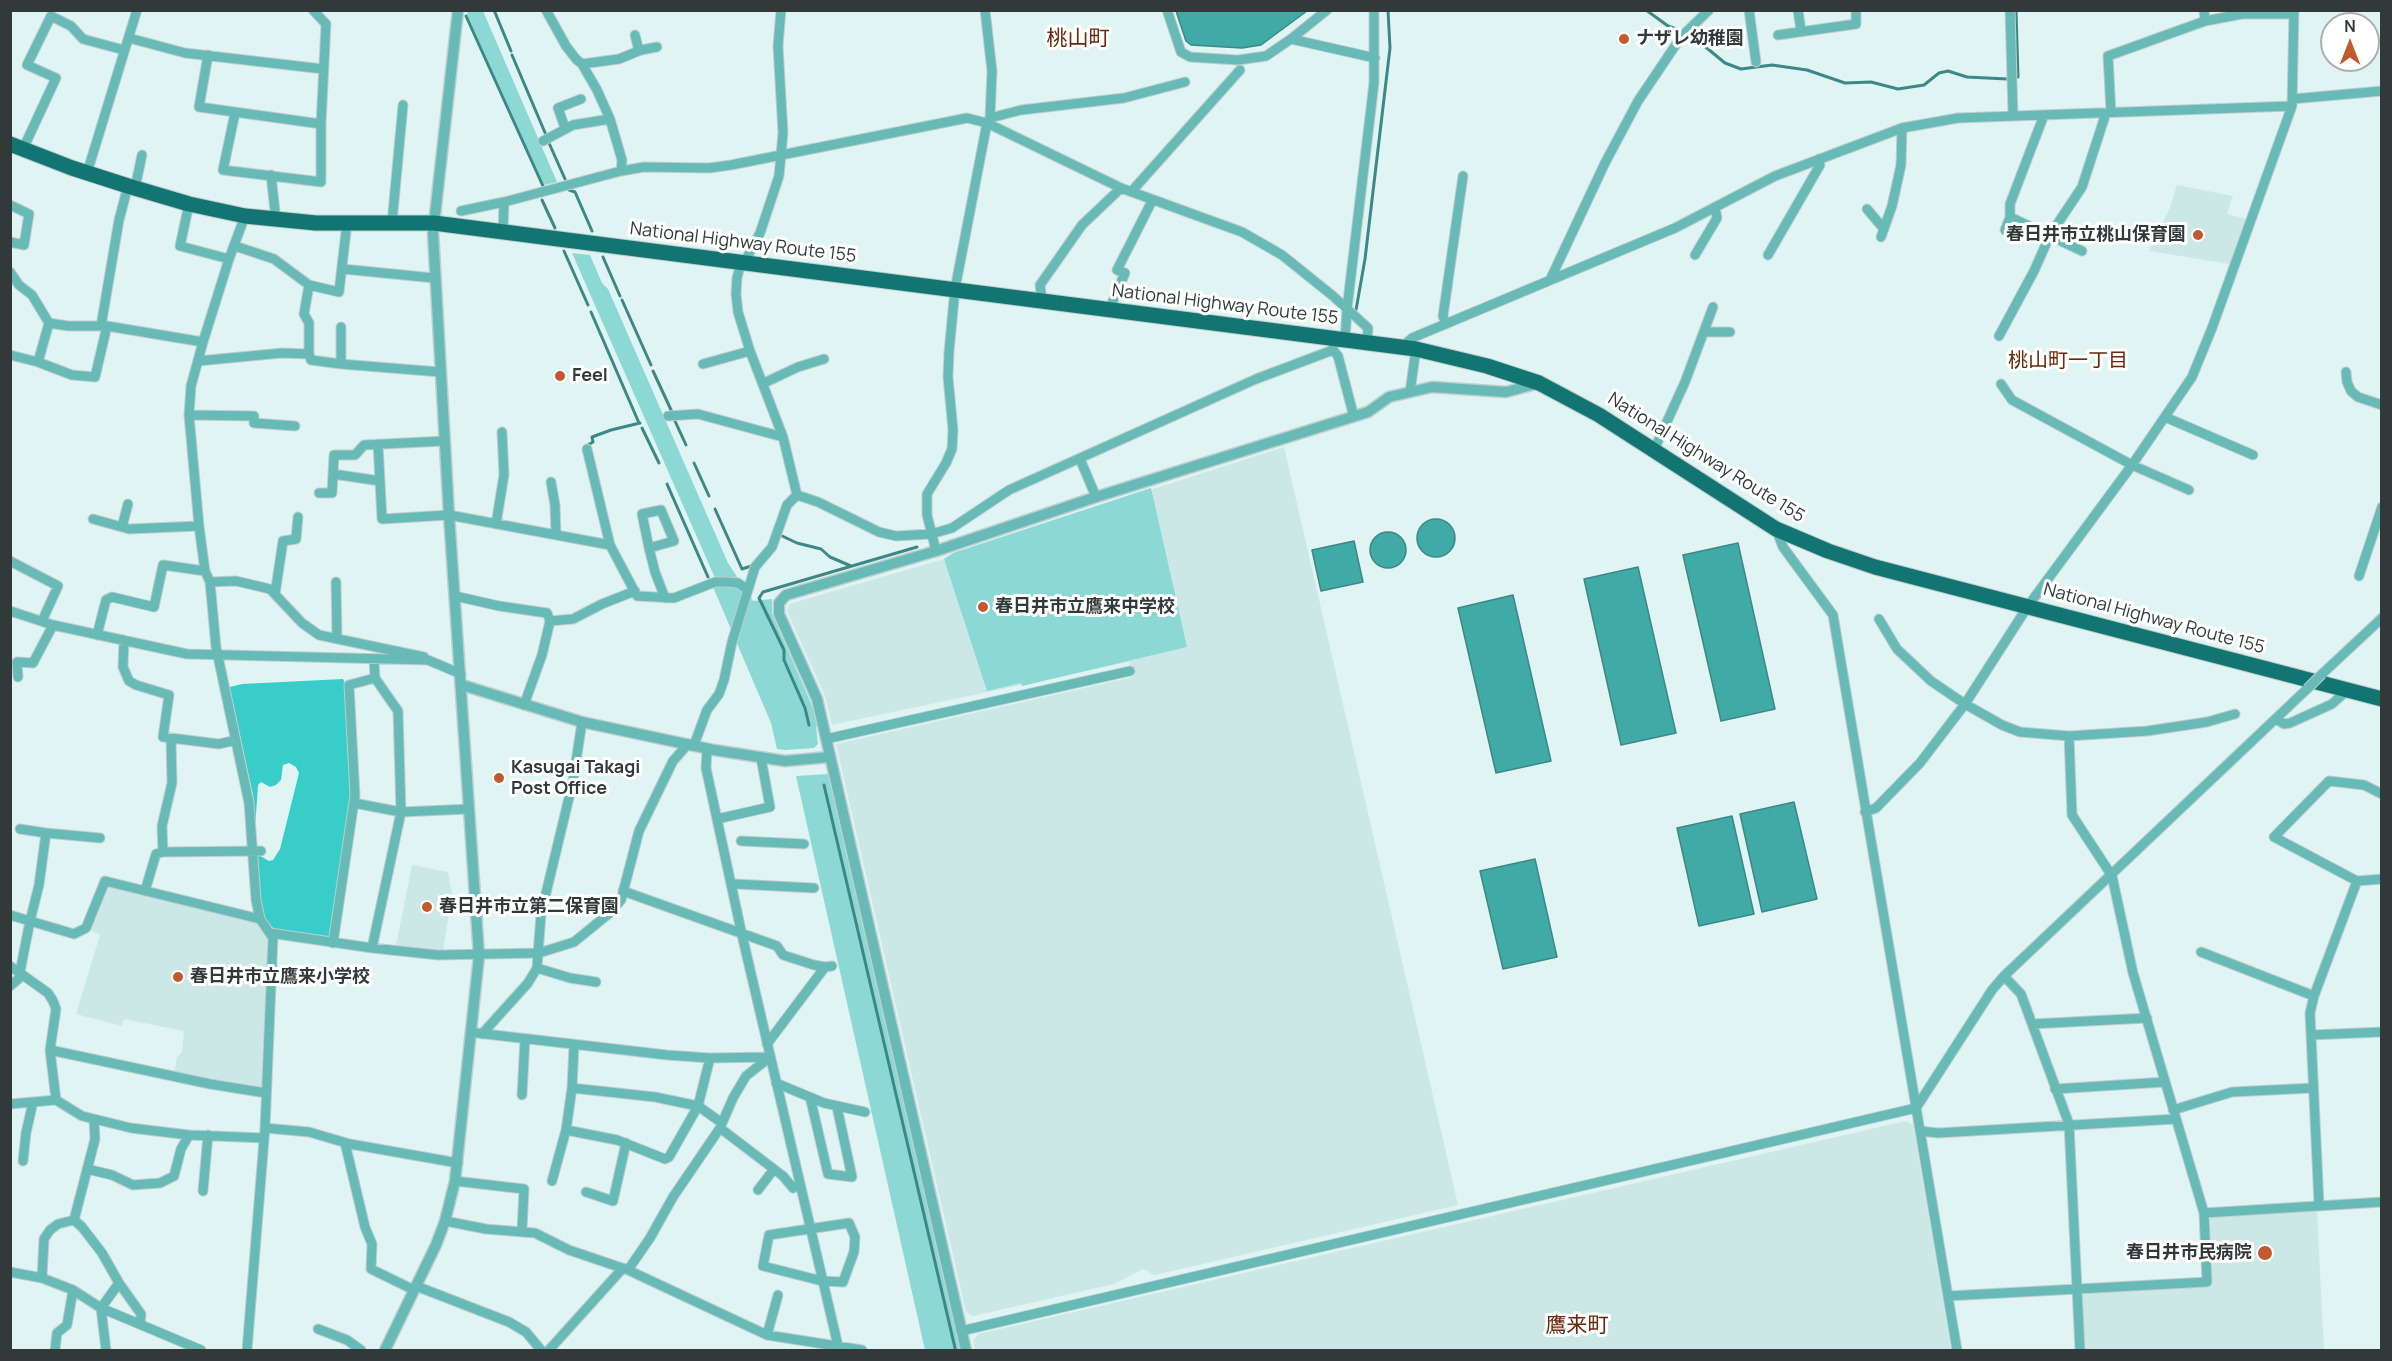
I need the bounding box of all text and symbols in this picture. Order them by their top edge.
north arrow [2320,12,2380,72]
text: N [2344,15,2356,37]
district label: 桃山町 [1047,26,1109,52]
place label: ナザレ幼稚園 [1636,28,1744,50]
marker: ナザレ幼稚園 [1617,32,1631,46]
street label: National Highway Route 155 [629,218,857,268]
place label: 春日井市立桃山保育園 [2006,224,2186,246]
marker: 春日井市立桃山保育園 [2191,228,2205,242]
street label: National Highway Route 155 [1111,280,1339,330]
district label: 桃山町一丁目 [2008,349,2128,373]
place label: Feel [572,365,608,387]
marker: Feel [553,369,567,383]
street label: National Highway Route 155 [1604,388,1808,528]
street label: National Highway Route 155 [2041,579,2267,659]
place label: 春日井市立鷹来中学校 [995,596,1175,618]
marker: 春日井市立鷹来中学校 [976,600,990,614]
place label: Kasugai Takagi Post Office [511,757,640,800]
marker: Kasugai Takagi Post Office [492,771,506,785]
place label: 春日井市立第二保育園 [439,896,619,918]
marker: 春日井市立第二保育園 [420,900,434,914]
place label: 春日井市立鷹来小学校 [190,966,370,988]
marker: 春日井市立鷹来小学校 [171,970,185,984]
place label: 春日井市民病院 [2126,1242,2252,1264]
marker: 春日井市民病院 [2256,1244,2274,1262]
district label: 鷹来町 [1546,1313,1608,1339]

